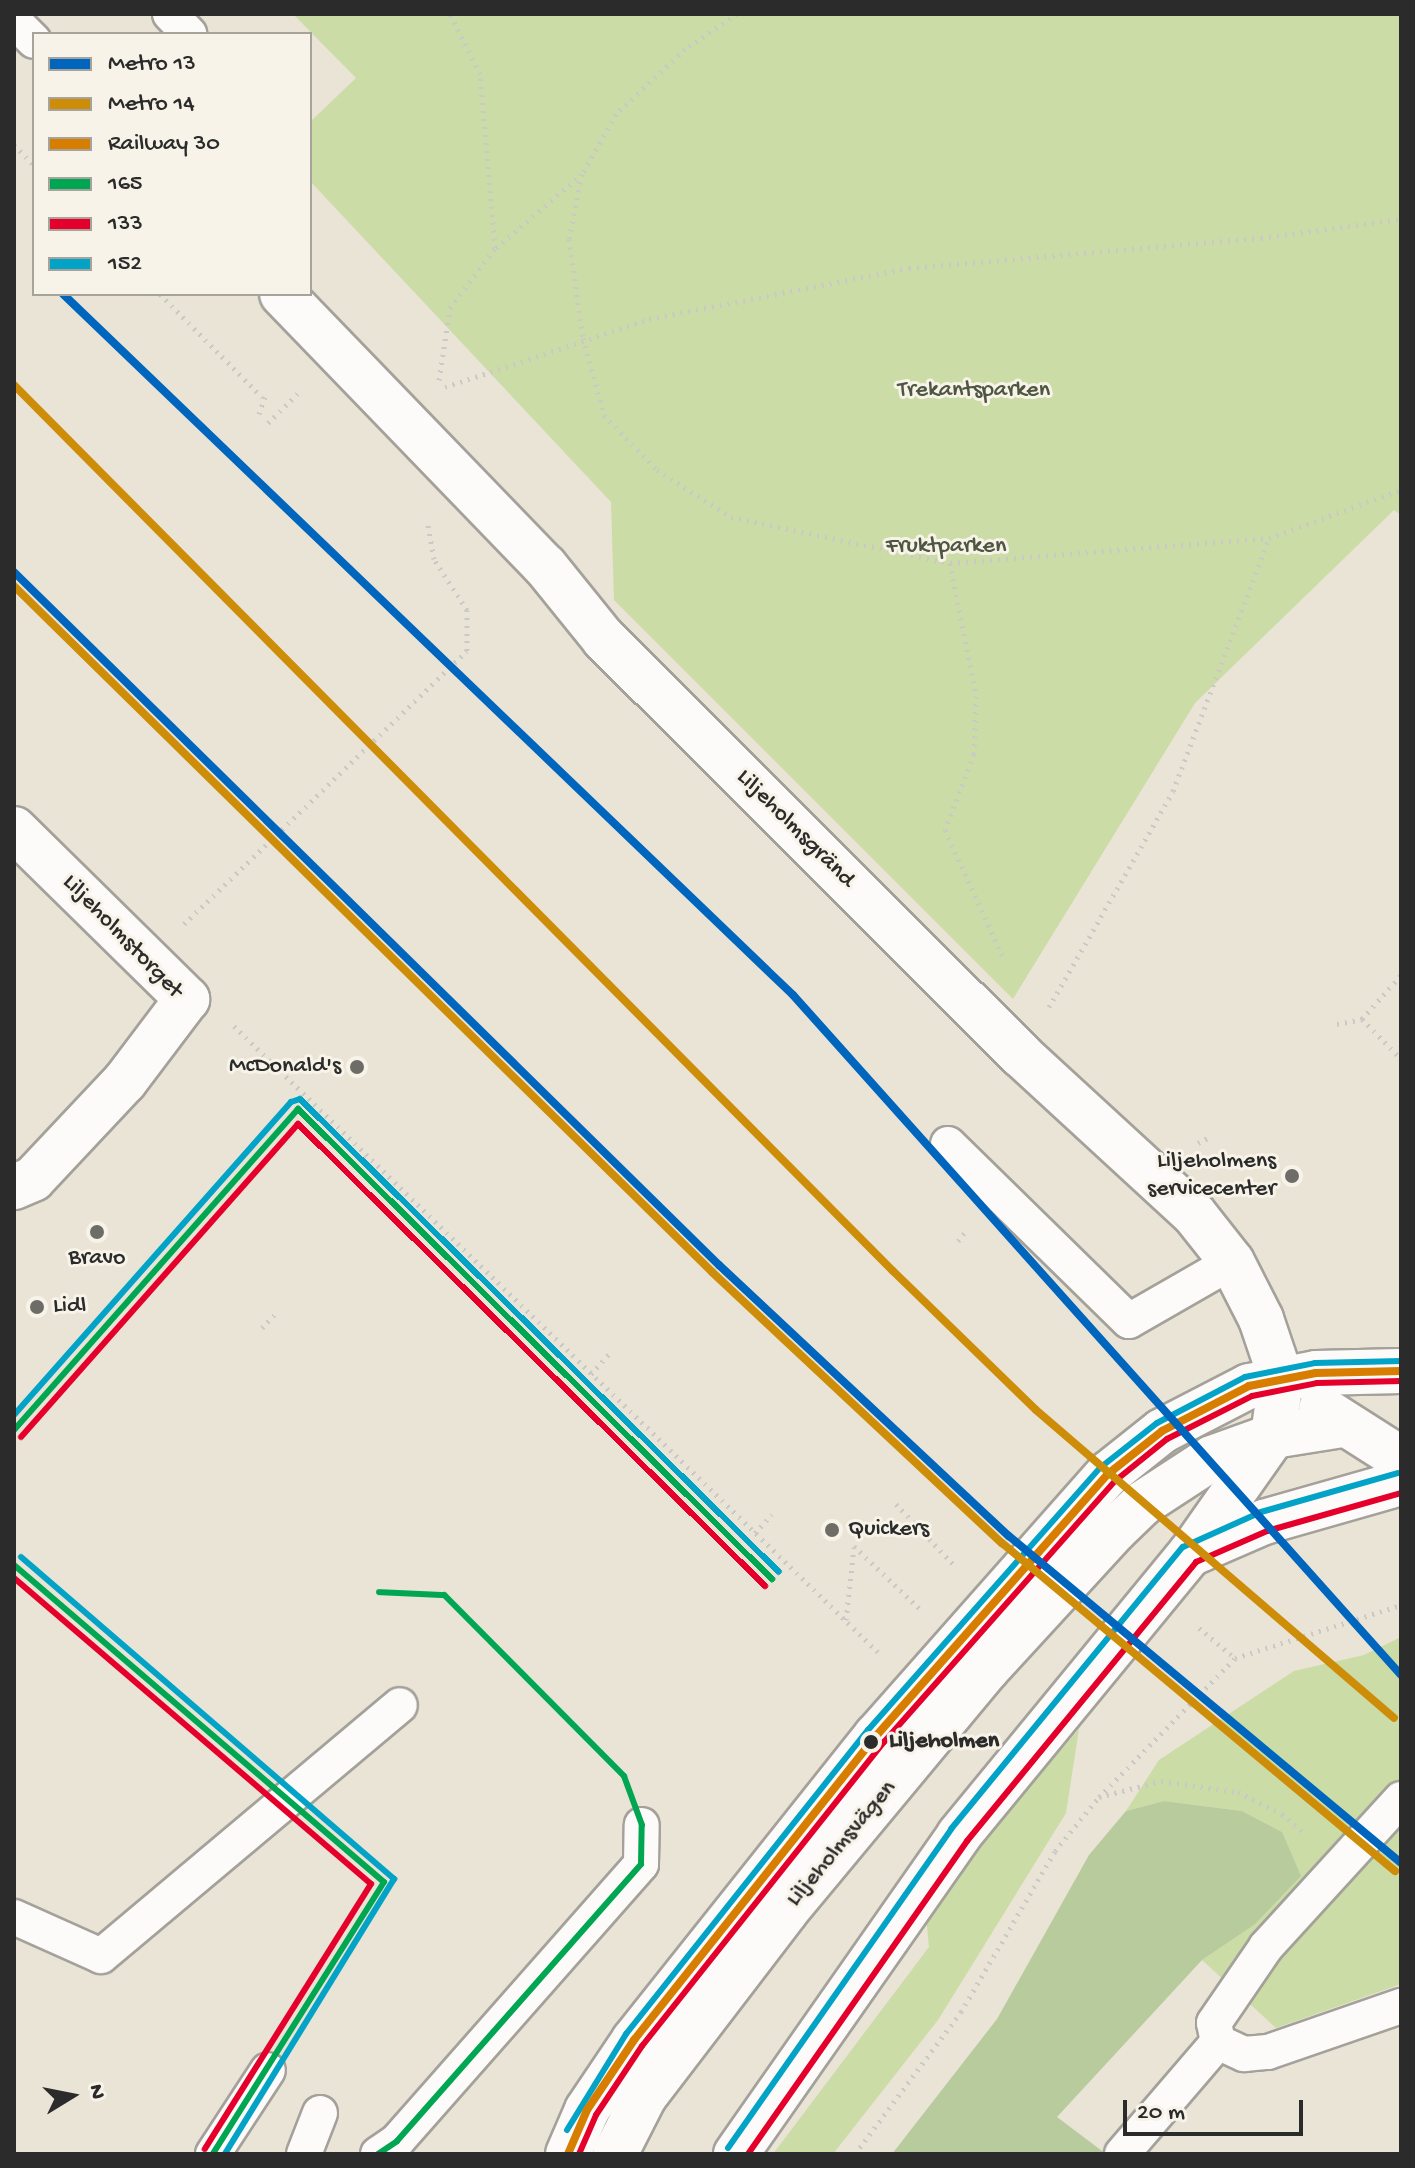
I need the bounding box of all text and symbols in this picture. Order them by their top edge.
legend [32,32,312,296]
text: Metro 13 [108,50,196,79]
text: Metro 14 [108,90,195,119]
text: Railway 30 [108,130,220,159]
text: 165 [108,170,142,199]
text: 133 [108,210,143,239]
text: 152 [108,250,142,279]
park label: Trekantsparken [898,377,1050,405]
park label: Fruktparken [886,533,1006,561]
street label: Liljeholmsgränd [730,764,860,894]
street label: Liljeholmstorget [55,869,189,1005]
place label: McDonald's [229,1053,341,1081]
marker: McDonald's [348,1058,366,1076]
place label: Liljeholmens servicecenter [1147,1148,1276,1204]
marker: Liljeholmens servicecenter [1283,1167,1301,1185]
marker: Bravo [88,1223,106,1241]
place label: Bravo [68,1245,126,1273]
place label: Lidl [53,1293,86,1321]
marker: Lidl [28,1298,46,1316]
place label: Quickers [848,1516,929,1544]
marker: Quickers [823,1521,841,1539]
place label: Liljeholmen [889,1728,999,1756]
marker: Liljeholmen [860,1731,882,1753]
street label: Liljeholmsvägen [781,1775,903,1913]
north arrow [32,2056,112,2136]
text: N [82,2082,110,2101]
scale bar [1127,2084,1307,2134]
text: 20 m [1137,2099,1185,2128]

